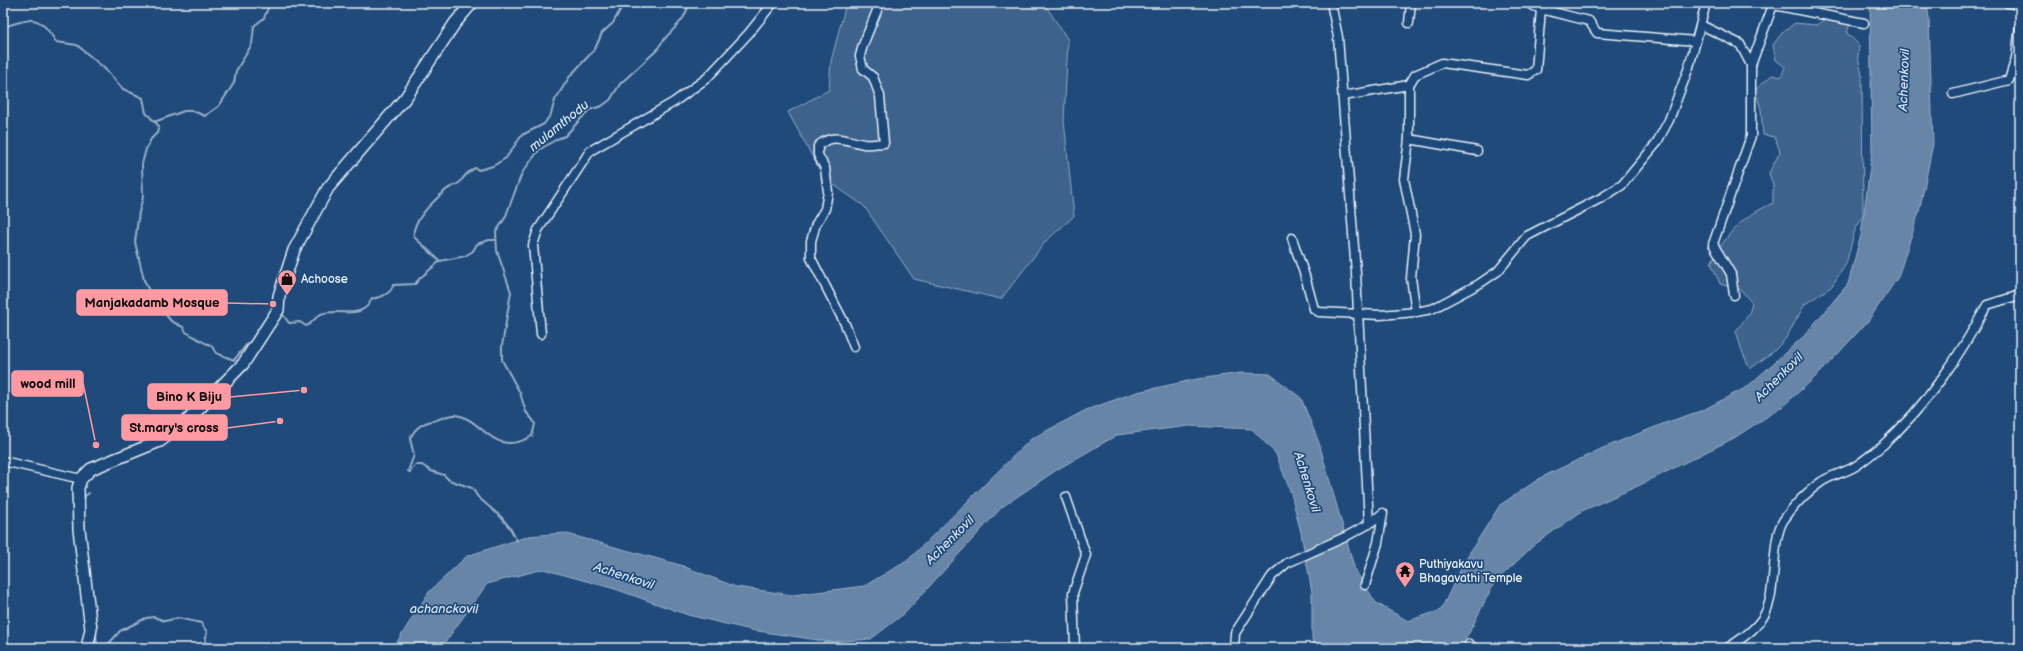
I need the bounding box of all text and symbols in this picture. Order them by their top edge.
water label: Achenkovil [1895,48,1913,112]
water label: mulamthodu [526,97,592,155]
shop icon: Achoose [276,268,298,296]
place label: Achoose [301,272,348,287]
callout: Manjakadamb Mosque [77,290,227,315]
text: Manjakadamb Mosque [85,295,220,311]
water label: Achenkovil [1751,349,1807,405]
callout: wood mill [12,371,83,396]
text: wood mill [20,376,76,392]
callout: Bino K Biju [148,384,230,409]
text: Bino K Biju [156,389,222,405]
callout: St.mary's cross [122,415,227,440]
text: St.mary's cross [129,420,219,436]
water label: Achenkovil [1290,449,1324,515]
water label: Achenkovil [922,512,978,568]
place label: Puthiyakavu Bhagavathi Temple [1419,557,1522,586]
water label: Achenkovil [591,558,657,594]
temple icon: Puthiyakavu Bhagavathi Temple [1394,560,1416,588]
water label: achanckovil [410,601,479,617]

